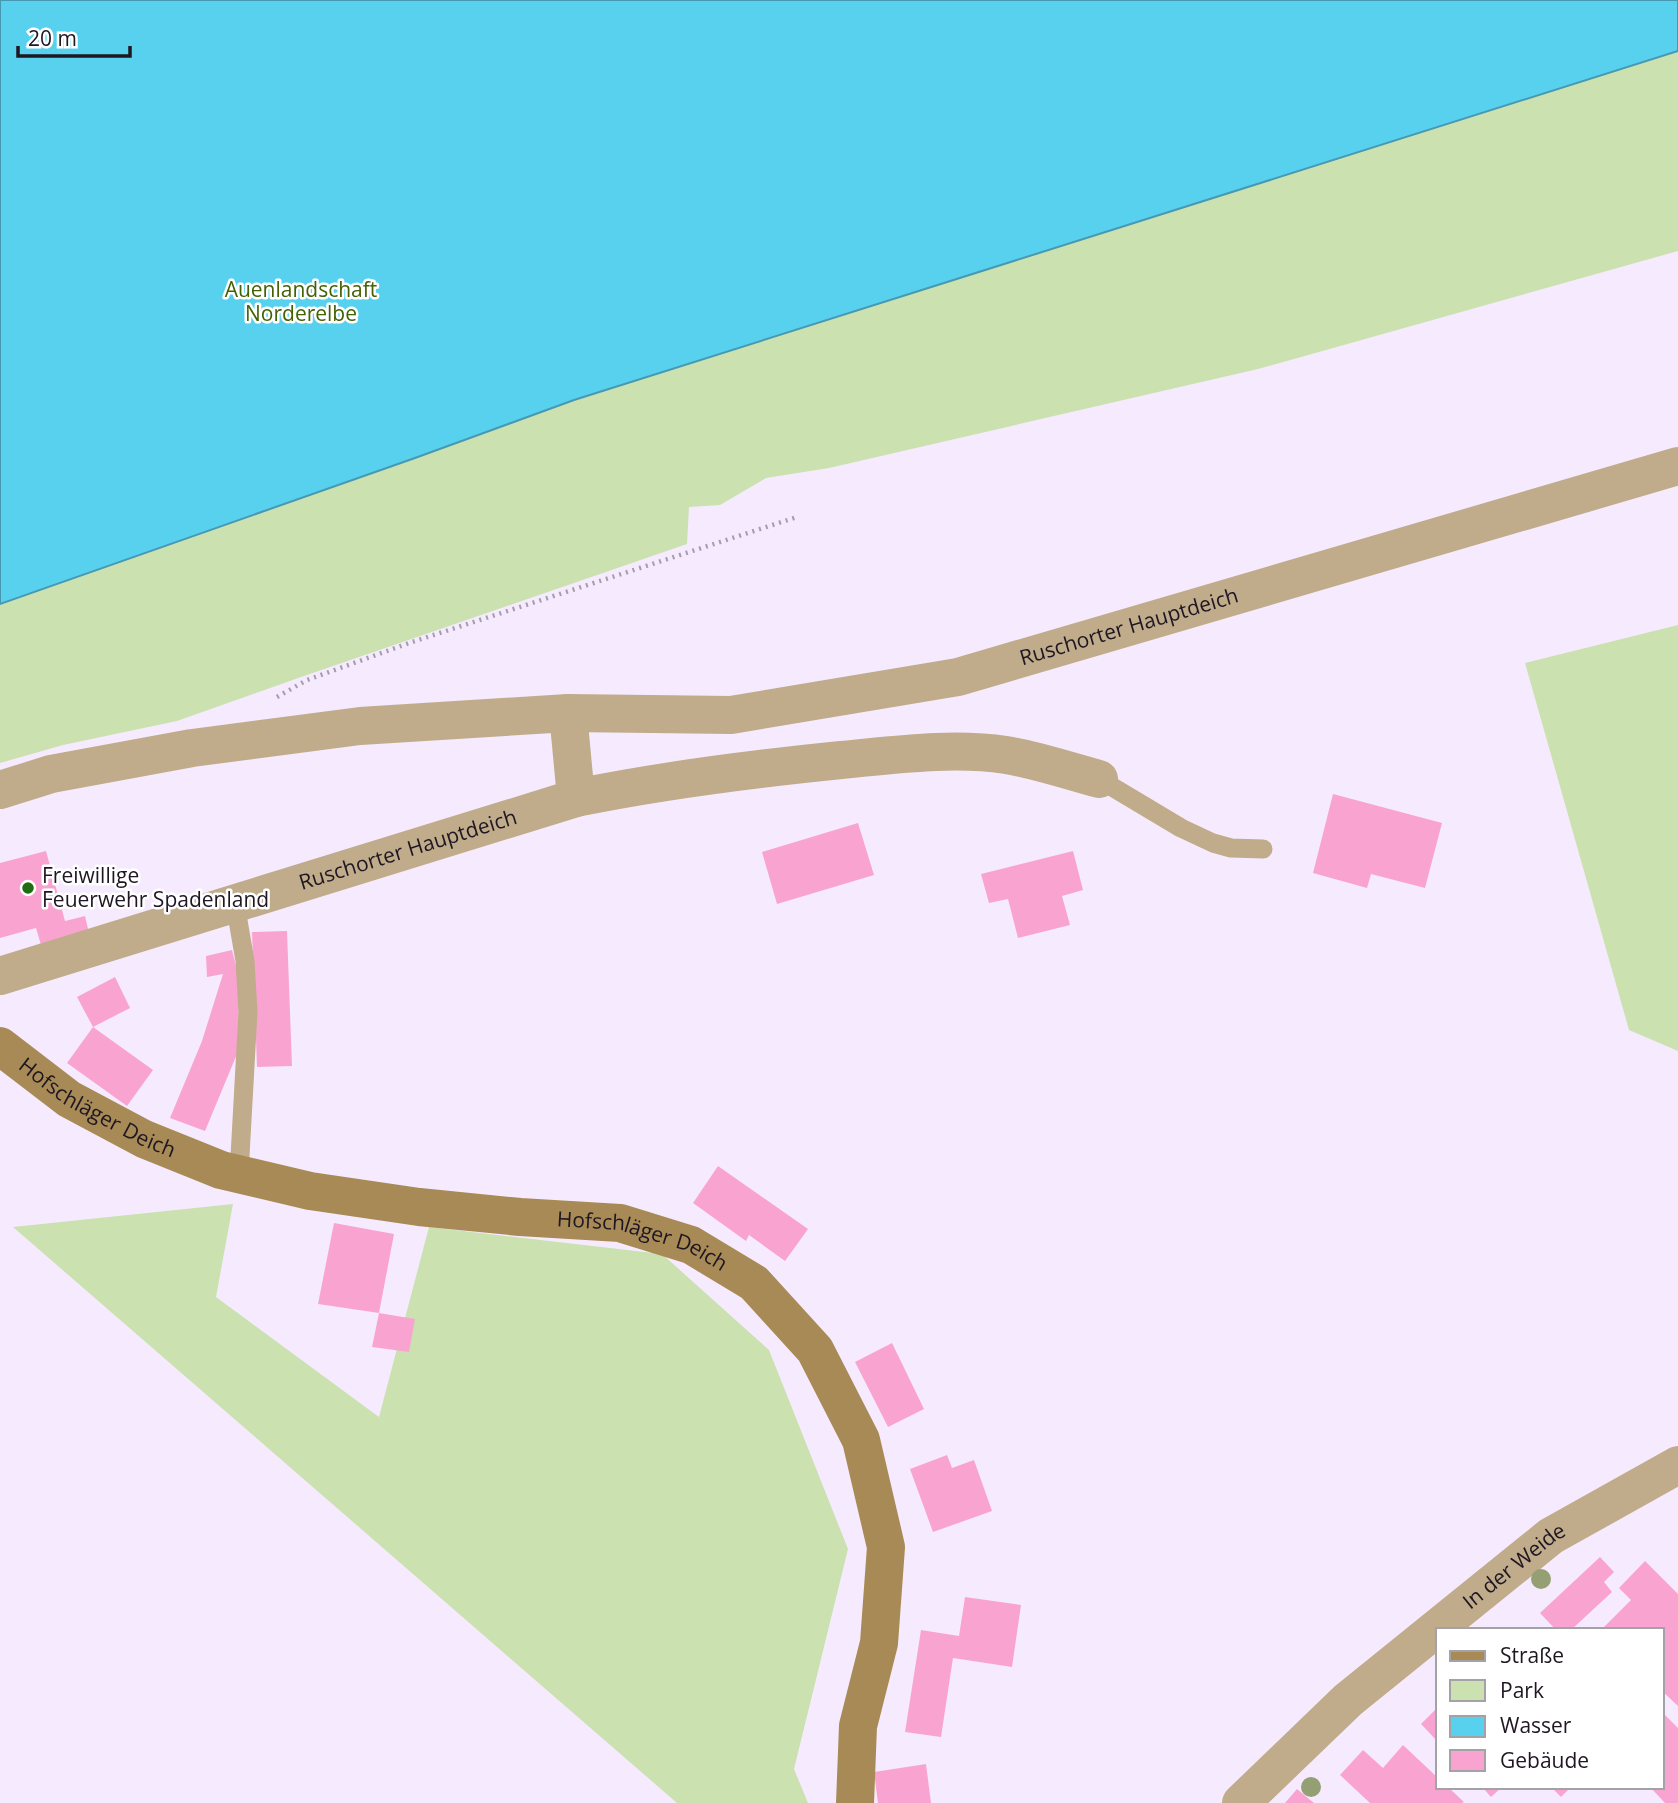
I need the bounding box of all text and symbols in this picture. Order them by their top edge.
scale bar [18,14,130,58]
text: 20 m [28,24,77,52]
park label: Auenlandschaft Norderelbe [225,275,377,327]
street label: Ruschorter Hauptdeich [1016,581,1241,671]
street label: Ruschorter Hauptdeich [295,802,520,896]
place label: Freiwillige Feuerwehr Spadenland [42,861,269,913]
marker: Freiwillige Feuerwehr Spadenland [20,880,36,896]
street label: Hofschläger Deich [14,1051,180,1163]
street label: Hofschläger Deich [556,1204,733,1277]
street label: In der Weide [1456,1516,1570,1615]
legend [1436,1628,1664,1789]
text: Straße [1500,1641,1564,1669]
text: Park [1500,1676,1544,1704]
text: Wasser [1500,1711,1572,1739]
text: Gebäude [1500,1746,1589,1774]

